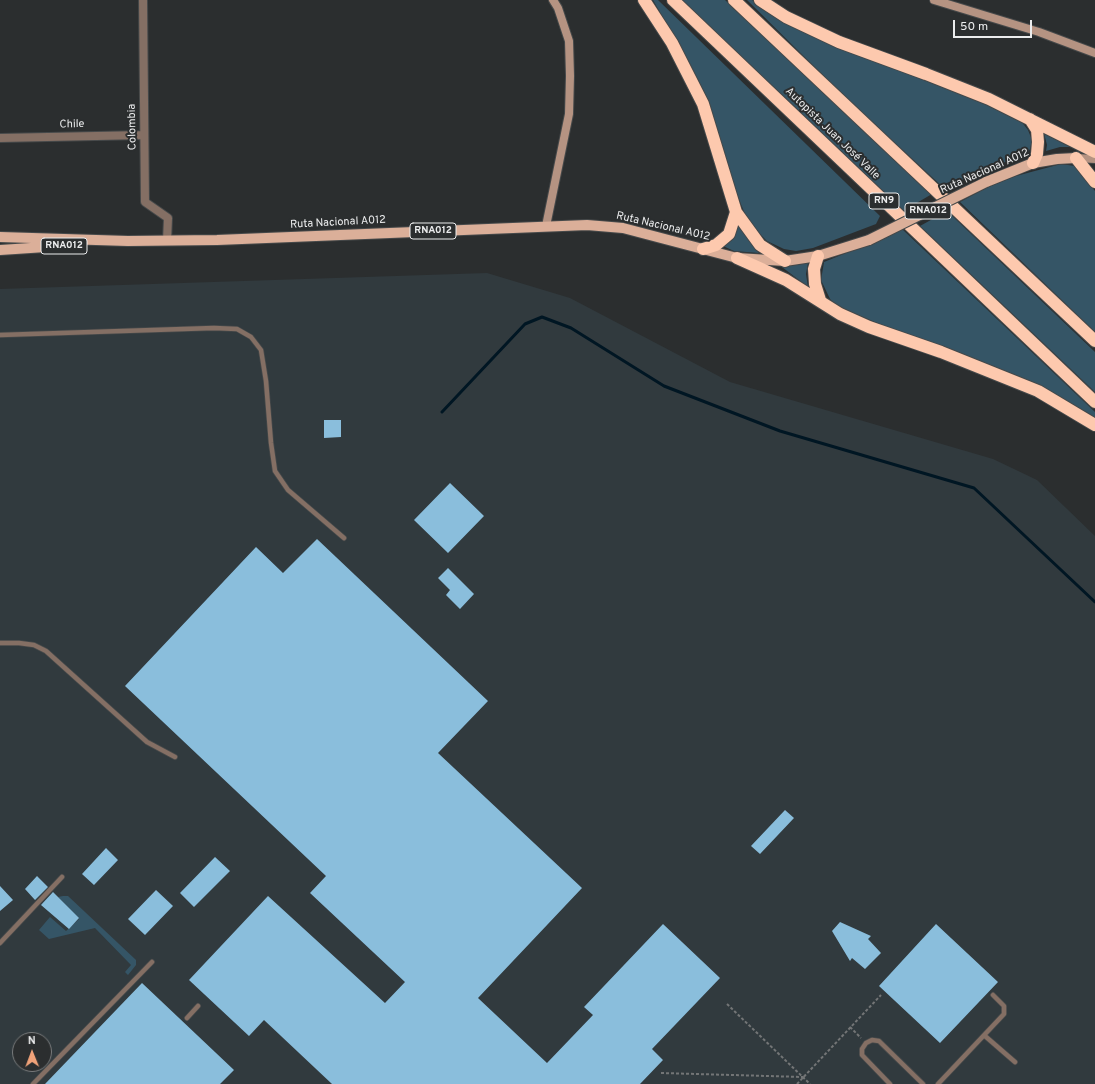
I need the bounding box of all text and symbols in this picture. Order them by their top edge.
scale bar [955,12,1034,38]
text: 50 m [960,19,988,35]
street label: Autopista Juan José Valle [782,85,882,183]
street label: Colombia [126,104,140,150]
street label: Chile [59,118,85,132]
street label: Ruta Nacional A012 [938,146,1032,198]
road number: RN9 [869,193,899,209]
road number: RNA012 [905,203,951,219]
street label: Ruta Nacional A012 [615,210,711,244]
street label: Ruta Nacional A012 [290,214,386,232]
road number: RNA012 [410,223,456,239]
road number: RNA012 [41,238,87,254]
north arrow [12,1032,52,1072]
text: N [28,1034,36,1048]

